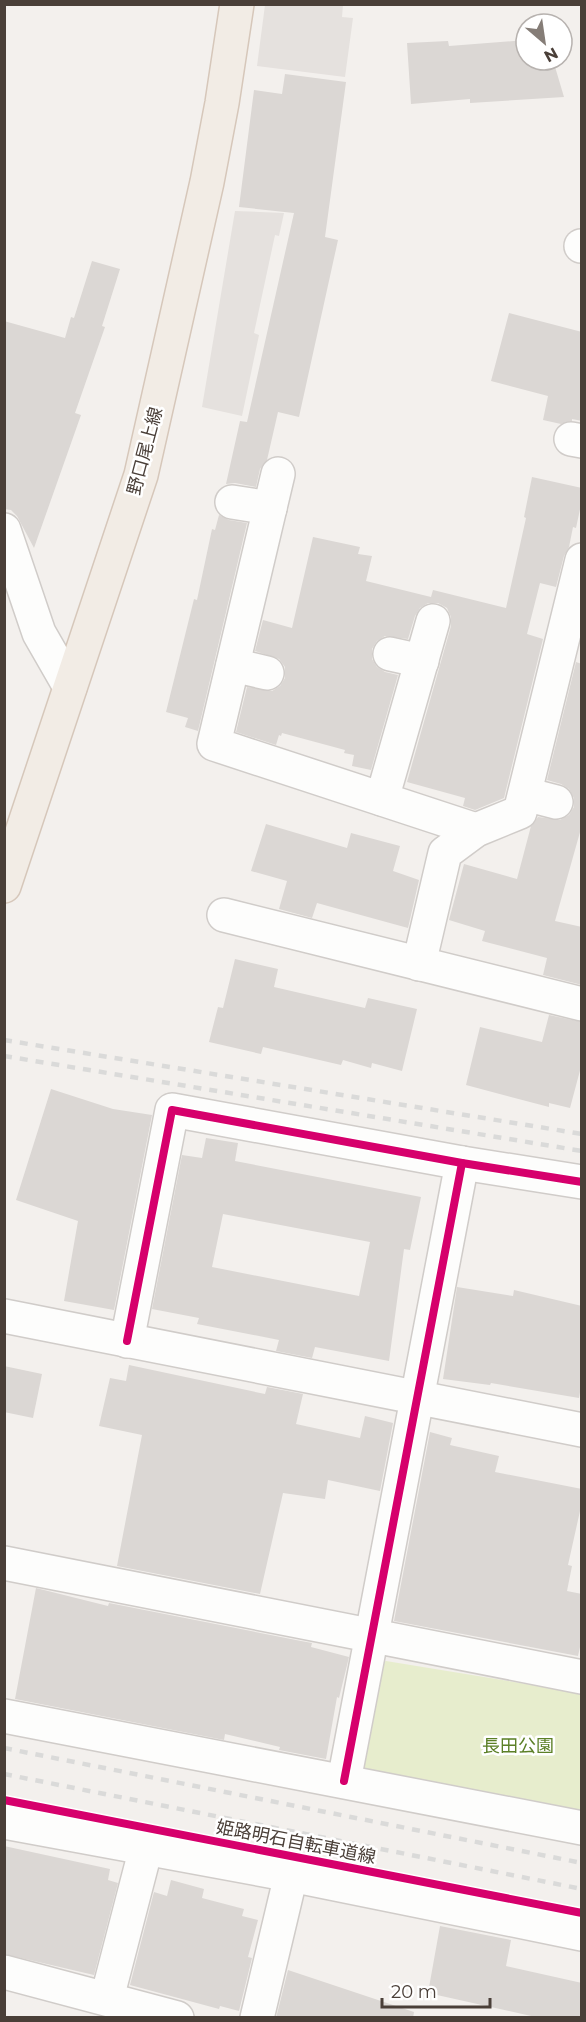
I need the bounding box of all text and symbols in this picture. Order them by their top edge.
north arrow [514,12,574,72]
text: N [541,43,561,66]
street label: 野口尾上線 [123,405,167,497]
park label: 長田公園 [482,1735,554,1757]
street label: 姫路明石自転車道線 [214,1816,378,1868]
scale bar [382,1971,490,2009]
text: 20 m [391,1981,437,2003]

